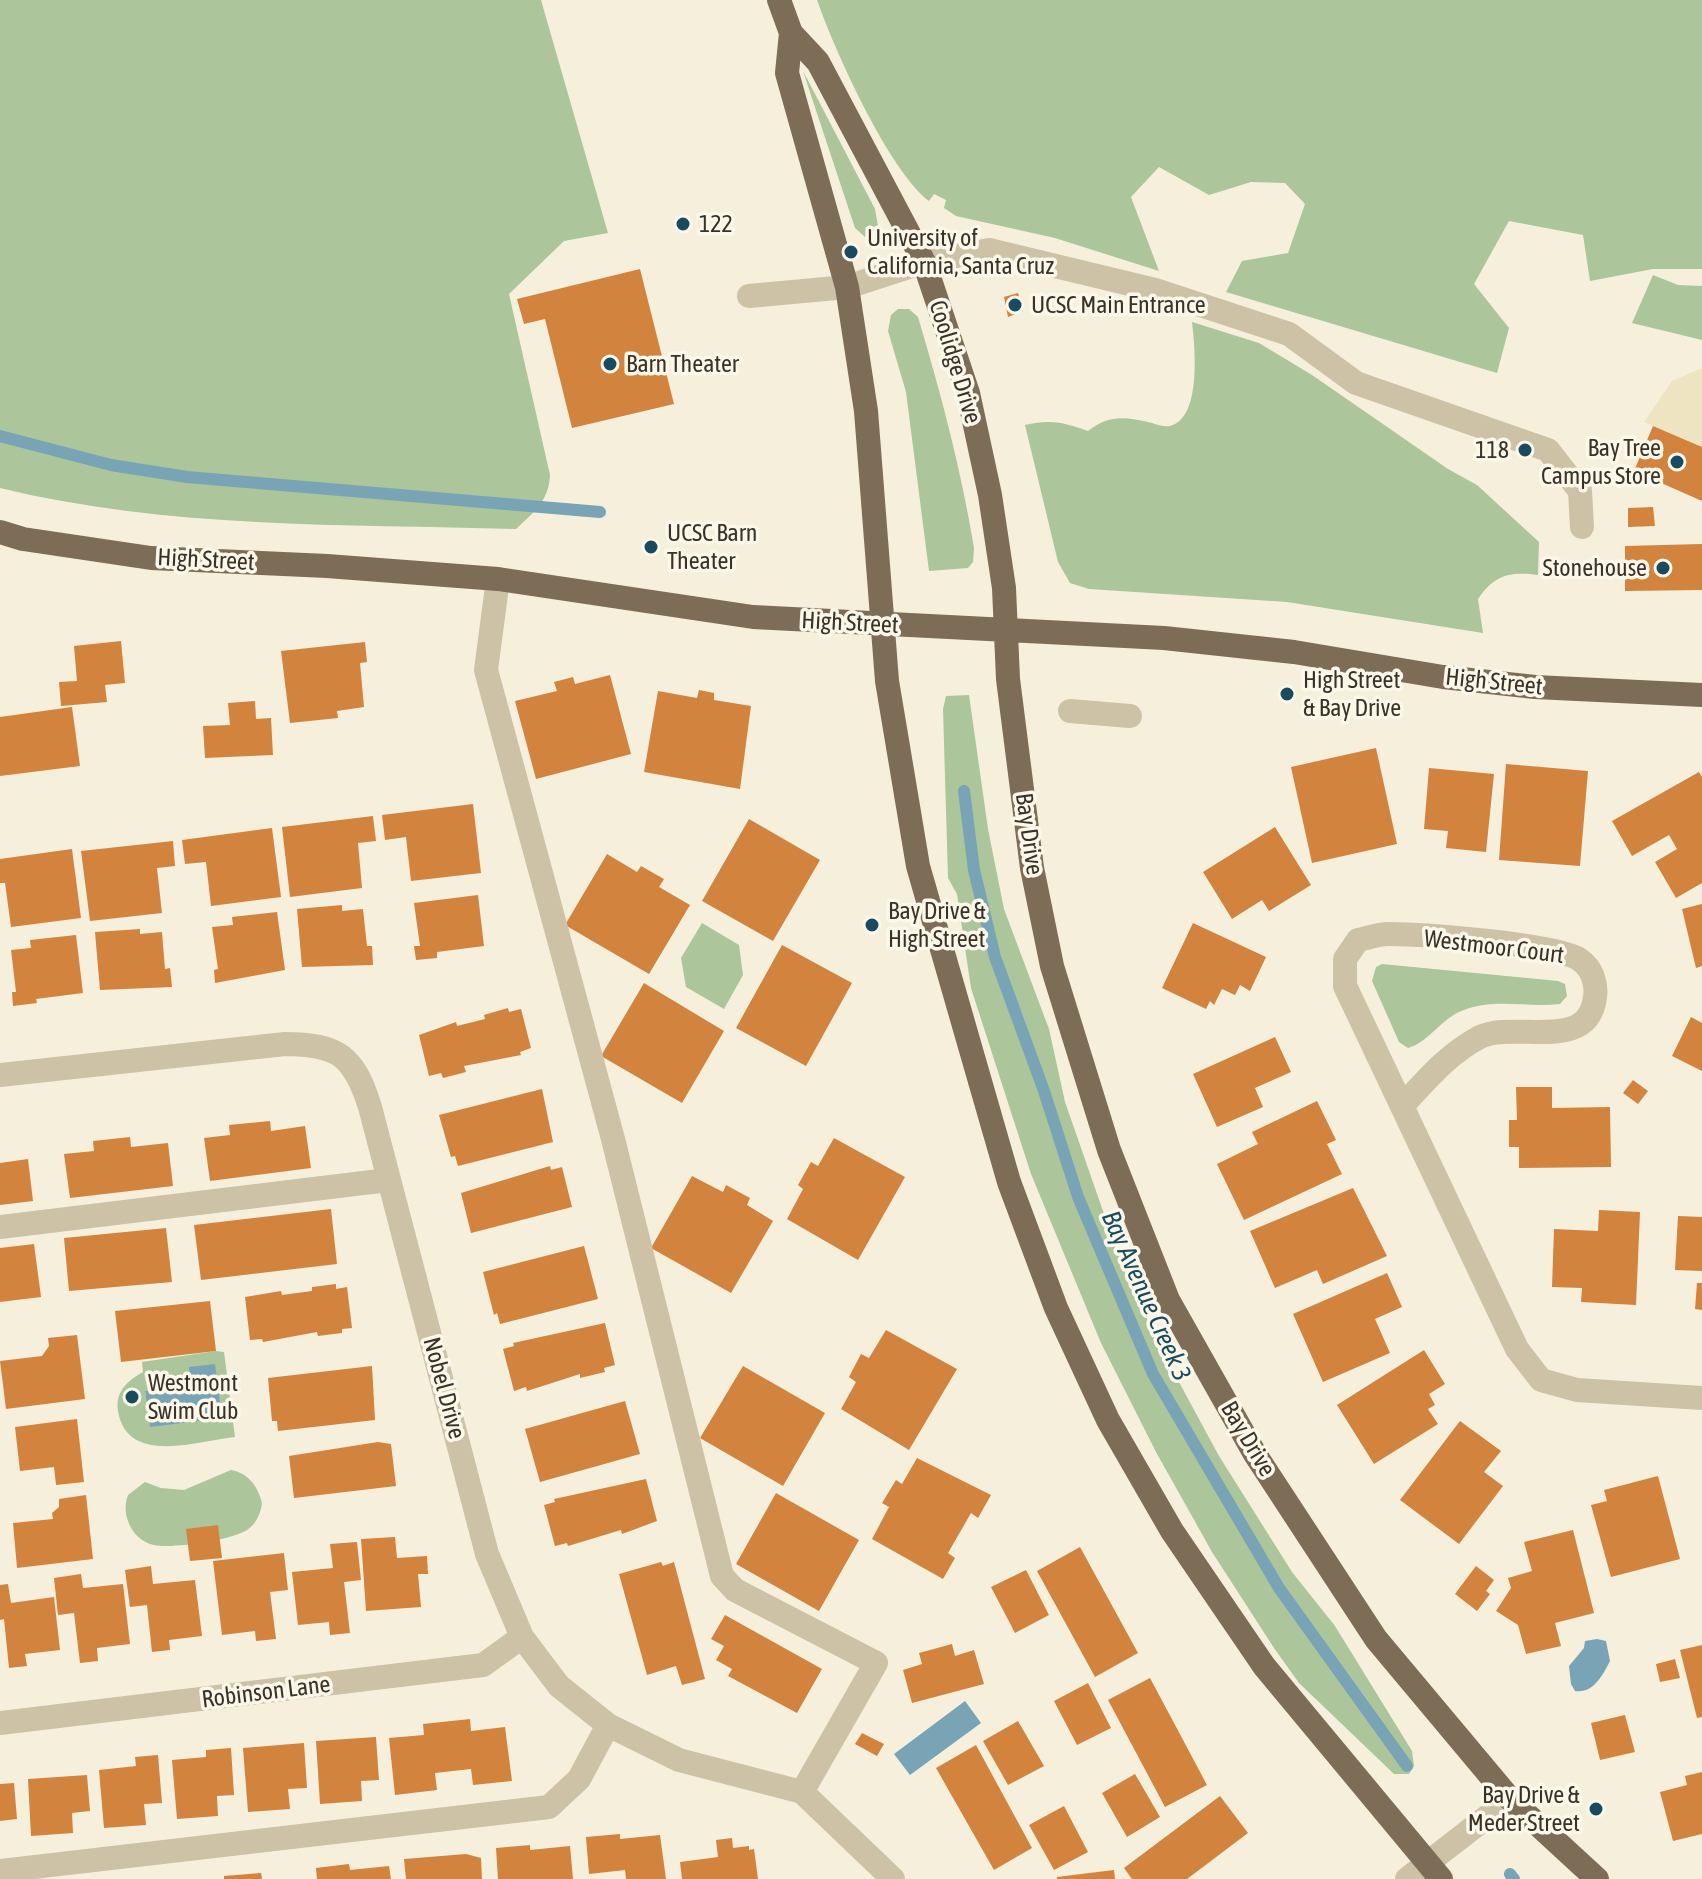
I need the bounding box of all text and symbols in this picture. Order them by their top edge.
place label: 122 [699,210,733,238]
marker: 122 [674,215,692,233]
place label: University of California, Santa Cruz [867,224,1054,280]
marker: University of California, Santa Cruz [842,243,860,261]
place label: UCSC Main Entrance [1031,291,1206,319]
marker: UCSC Main Entrance [1006,296,1024,314]
street label: Coolidge Drive [923,297,987,427]
place label: Barn Theater [626,350,739,378]
marker: Barn Theater [601,355,619,373]
place label: Bay Tree Campus Store [1541,434,1661,490]
place label: 118 [1475,436,1509,464]
marker: 118 [1516,441,1534,459]
marker: Bay Tree Campus Store [1668,453,1686,471]
place label: UCSC Barn Theater [667,519,757,575]
marker: UCSC Barn Theater [642,538,660,556]
street label: High Street [157,543,255,577]
place label: Stonehouse [1543,554,1647,582]
marker: Stonehouse [1654,559,1672,577]
street label: High Street [801,606,899,640]
street label: High Street [1444,663,1544,701]
place label: High Street & Bay Drive [1303,666,1401,722]
marker: High Street & Bay Drive [1278,685,1296,703]
street label: Bay Drive [1009,791,1049,877]
place label: Bay Drive & High Street [888,897,986,953]
marker: Bay Drive & High Street [863,916,881,934]
street label: Westmoor Court [1422,924,1566,970]
water label: Bay Avenue Creek 3 [1095,1206,1197,1386]
street label: Nobel Drive [417,1334,471,1442]
place label: Westmont Swim Club [148,1369,238,1425]
marker: Westmont Swim Club [123,1388,141,1406]
street label: Bay Drive [1214,1396,1282,1482]
street label: Robinson Lane [200,1670,332,1714]
place label: Bay Drive & Meder Street [1468,1781,1580,1837]
marker: Bay Drive & Meder Street [1587,1800,1605,1818]

